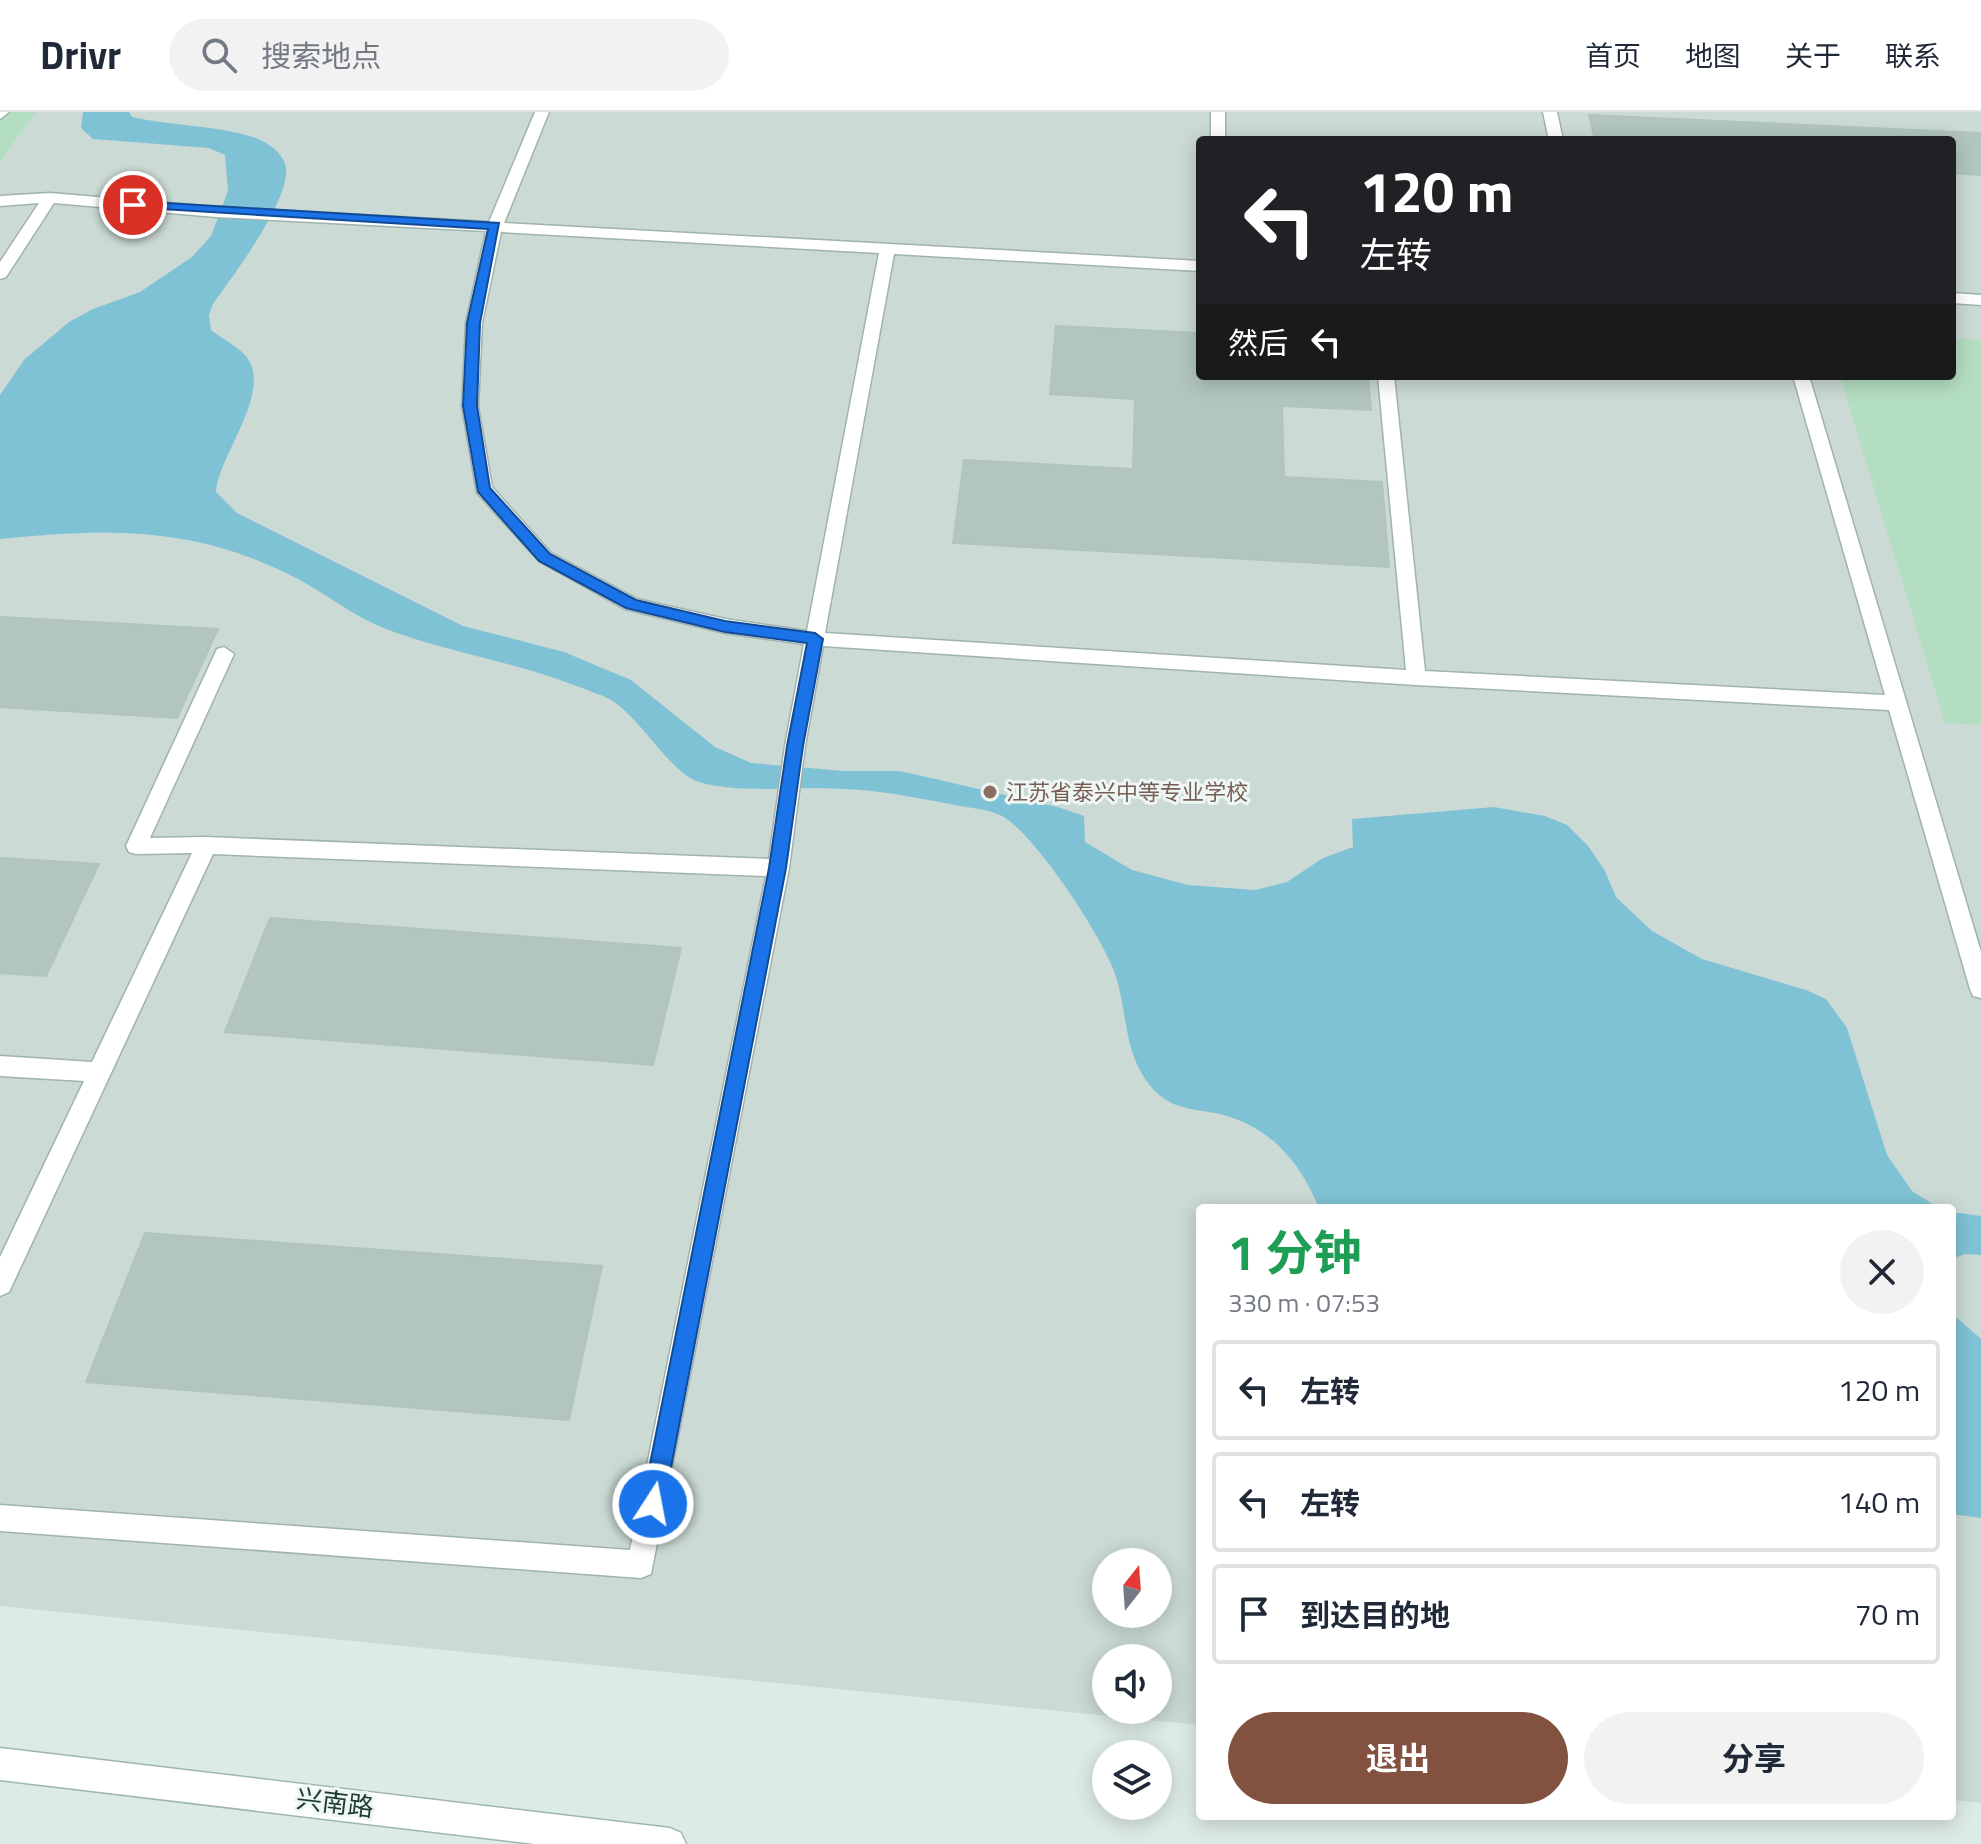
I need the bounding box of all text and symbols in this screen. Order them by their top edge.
search box [169,19,729,91]
text: Drivr [40,26,121,84]
icon: search [197,33,241,77]
text: 搜索地点 [261,33,381,79]
text: 首页 [1585,34,1641,77]
text: 地图 [1685,34,1741,77]
text: 关于 [1785,34,1841,77]
text: 联系 [1885,34,1941,77]
text: 120 m [1360,149,1513,234]
icon: left [1228,168,1332,272]
pin [99,171,167,239]
icon: arrive [111,183,155,227]
text: 左转 [1360,227,1432,282]
text: 然后 [1228,320,1288,366]
icon: left [1304,320,1348,364]
place label: 江苏省泰兴中等专业学校 [1006,775,1248,809]
marker: 江苏省泰兴中等专业学校 [981,783,999,801]
text: 1 分钟 [1228,1216,1361,1289]
button: close [1840,1230,1924,1314]
text: 330 m · 07:53 [1228,1283,1380,1322]
text: 120 m [1838,1367,1920,1413]
icon: left [1232,1368,1276,1412]
text: 左转 [1300,1368,1360,1414]
position arrow [611,1462,695,1546]
text: 140 m [1838,1479,1920,1525]
icon: left [1232,1480,1276,1524]
text: 左转 [1300,1480,1360,1526]
north arrow [1092,1548,1172,1628]
map controls [1092,1548,1172,1820]
text: 70 m [1855,1591,1920,1637]
icon: arrive [1232,1592,1276,1636]
text: 到达目的地 [1300,1592,1450,1638]
button: sound [1092,1644,1172,1724]
button: 退出 [1228,1712,1568,1804]
button: 分享 [1584,1712,1924,1804]
button: layers [1092,1740,1172,1820]
street label: 兴南路 [294,1778,376,1827]

